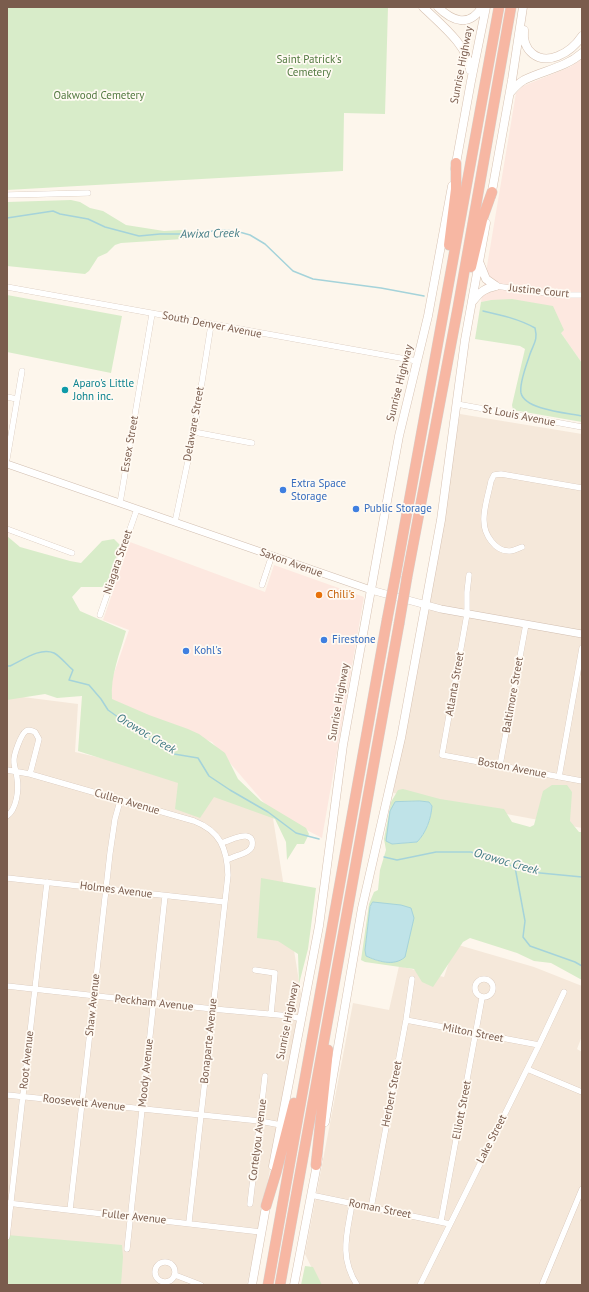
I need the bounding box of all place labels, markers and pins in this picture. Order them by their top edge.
place label: Aparo's Little John inc. [73,377,134,403]
marker: Aparo's Little John inc. [60,385,70,395]
place label: Extra Space Storage [291,477,346,503]
marker: Extra Space Storage [278,485,288,495]
place label: Public Storage [364,502,432,516]
marker: Public Storage [351,504,361,514]
place label: Chili's [327,588,355,602]
marker: Chili's [314,590,324,600]
place label: Firestone [332,633,376,647]
marker: Firestone [319,635,329,645]
place label: Kohl's [194,644,222,658]
marker: Kohl's [181,646,191,656]

